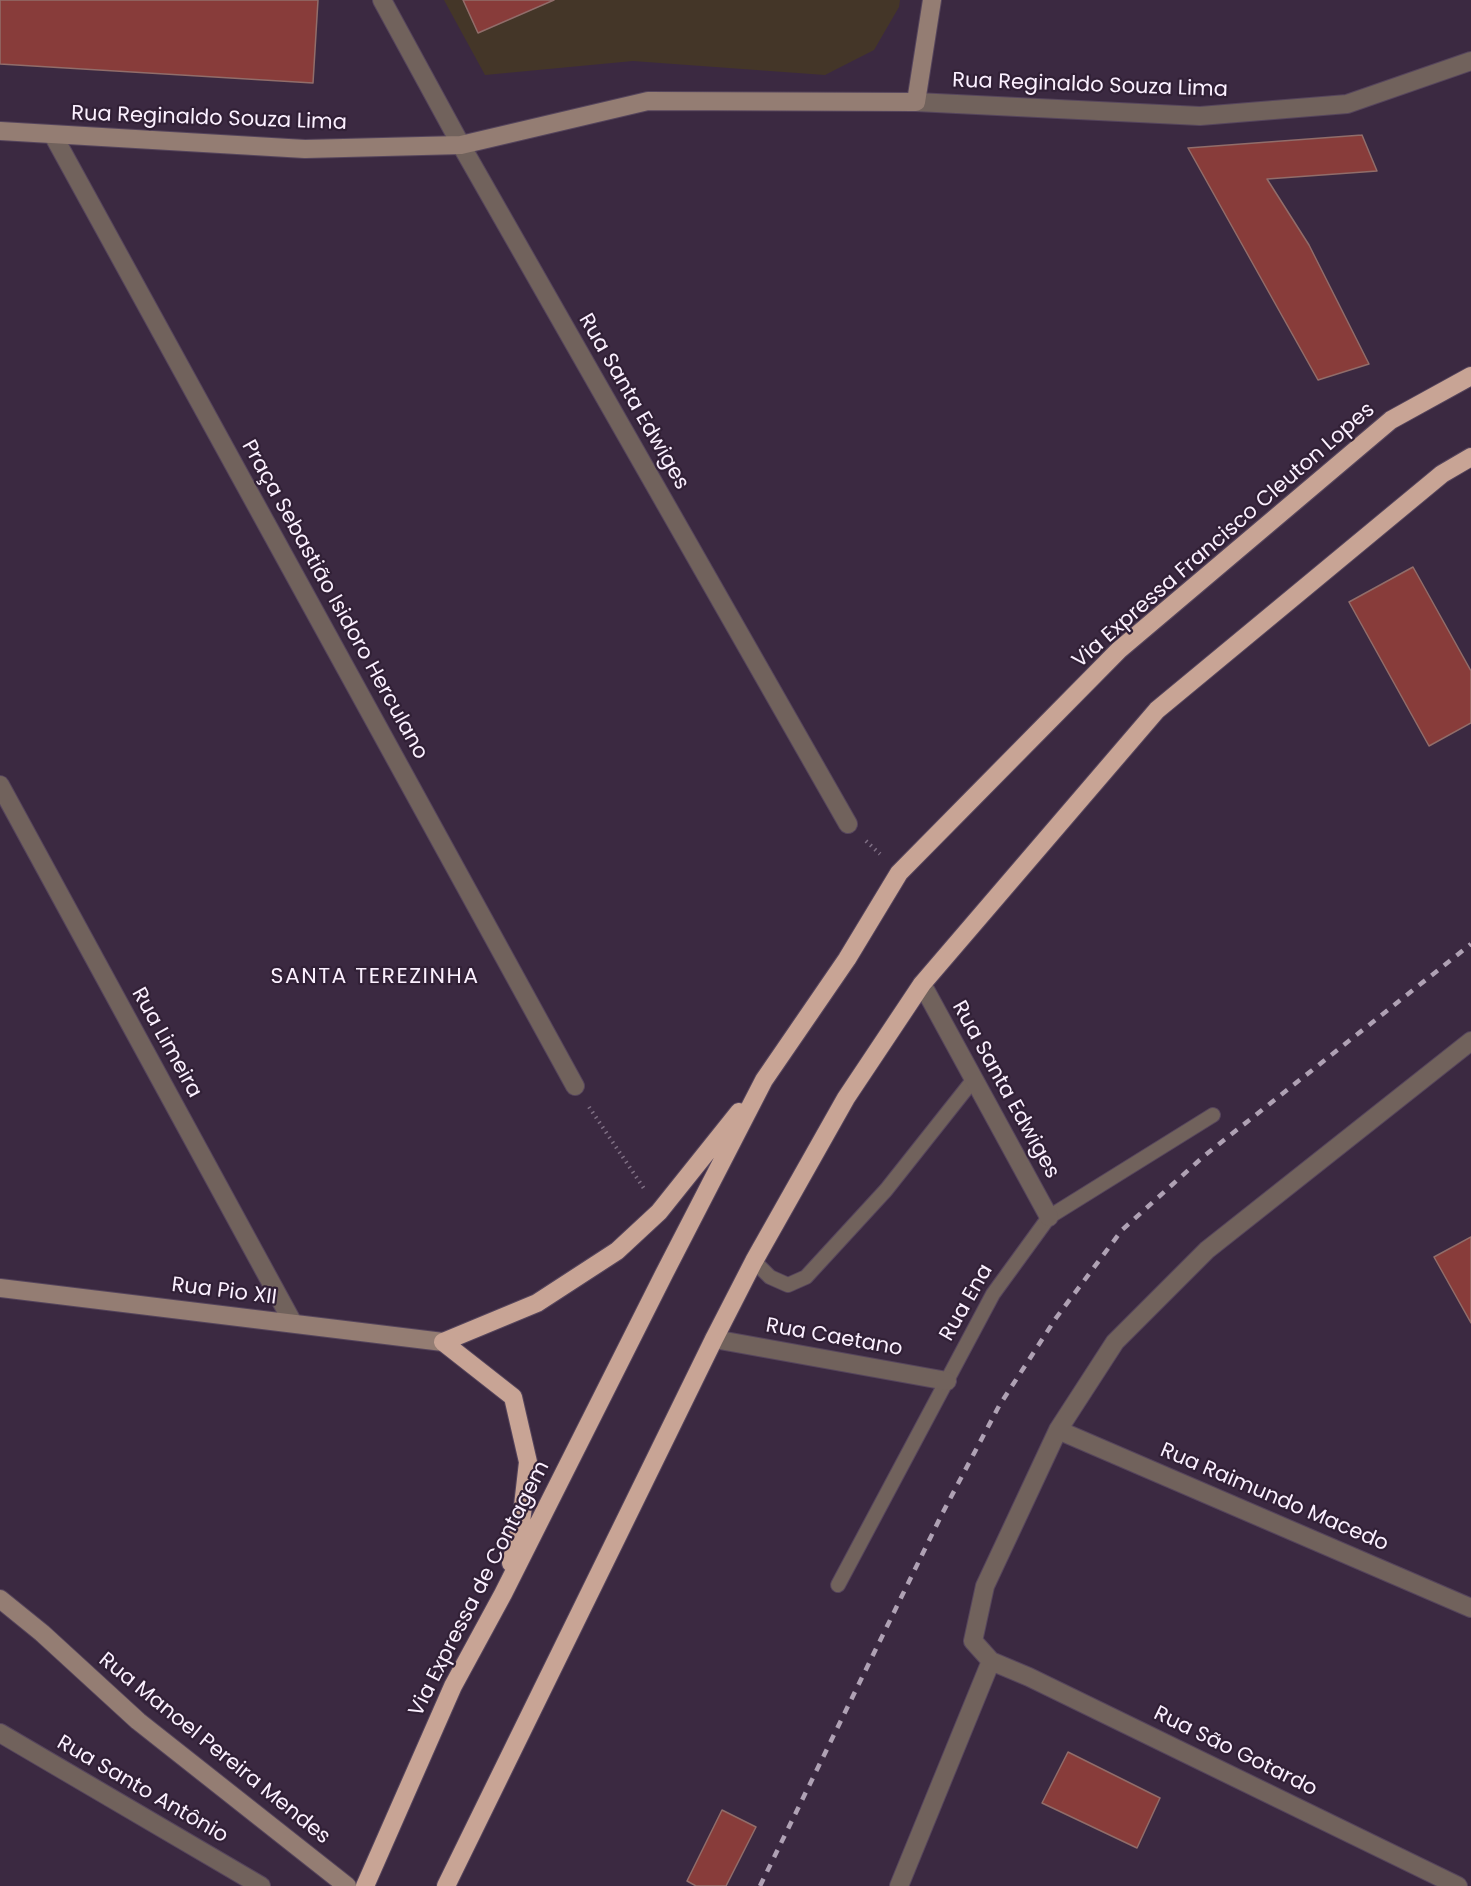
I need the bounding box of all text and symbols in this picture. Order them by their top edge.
street label: Rua Reginaldo Souza Lima [952,69,1228,103]
street label: Rua Reginaldo Souza Lima [71,102,347,136]
street label: Rua Santa Edwiges [572,310,694,494]
street label: Via Expressa Francisco Cleuton Lopes [1068,398,1380,674]
street label: Praça Sebastião Isidoro Herculano [235,436,433,764]
district label: SANTA TEREZINHA [271,964,479,990]
street label: Rua Limeira [125,983,207,1103]
street label: Rua Santa Edwiges [946,997,1064,1183]
street label: Rua Ena [935,1260,999,1346]
street label: Rua Pio XII [170,1273,278,1311]
street label: Rua Caetano [764,1314,904,1362]
street label: Rua Raimundo Macedo [1156,1438,1392,1558]
street label: Via Expressa de Contagem [404,1457,556,1721]
street label: Rua Manoel Pereira Mendes [93,1648,335,1850]
street label: Rua São Gotardo [1149,1702,1321,1802]
street label: Rua Santo Antônio [52,1731,232,1849]

